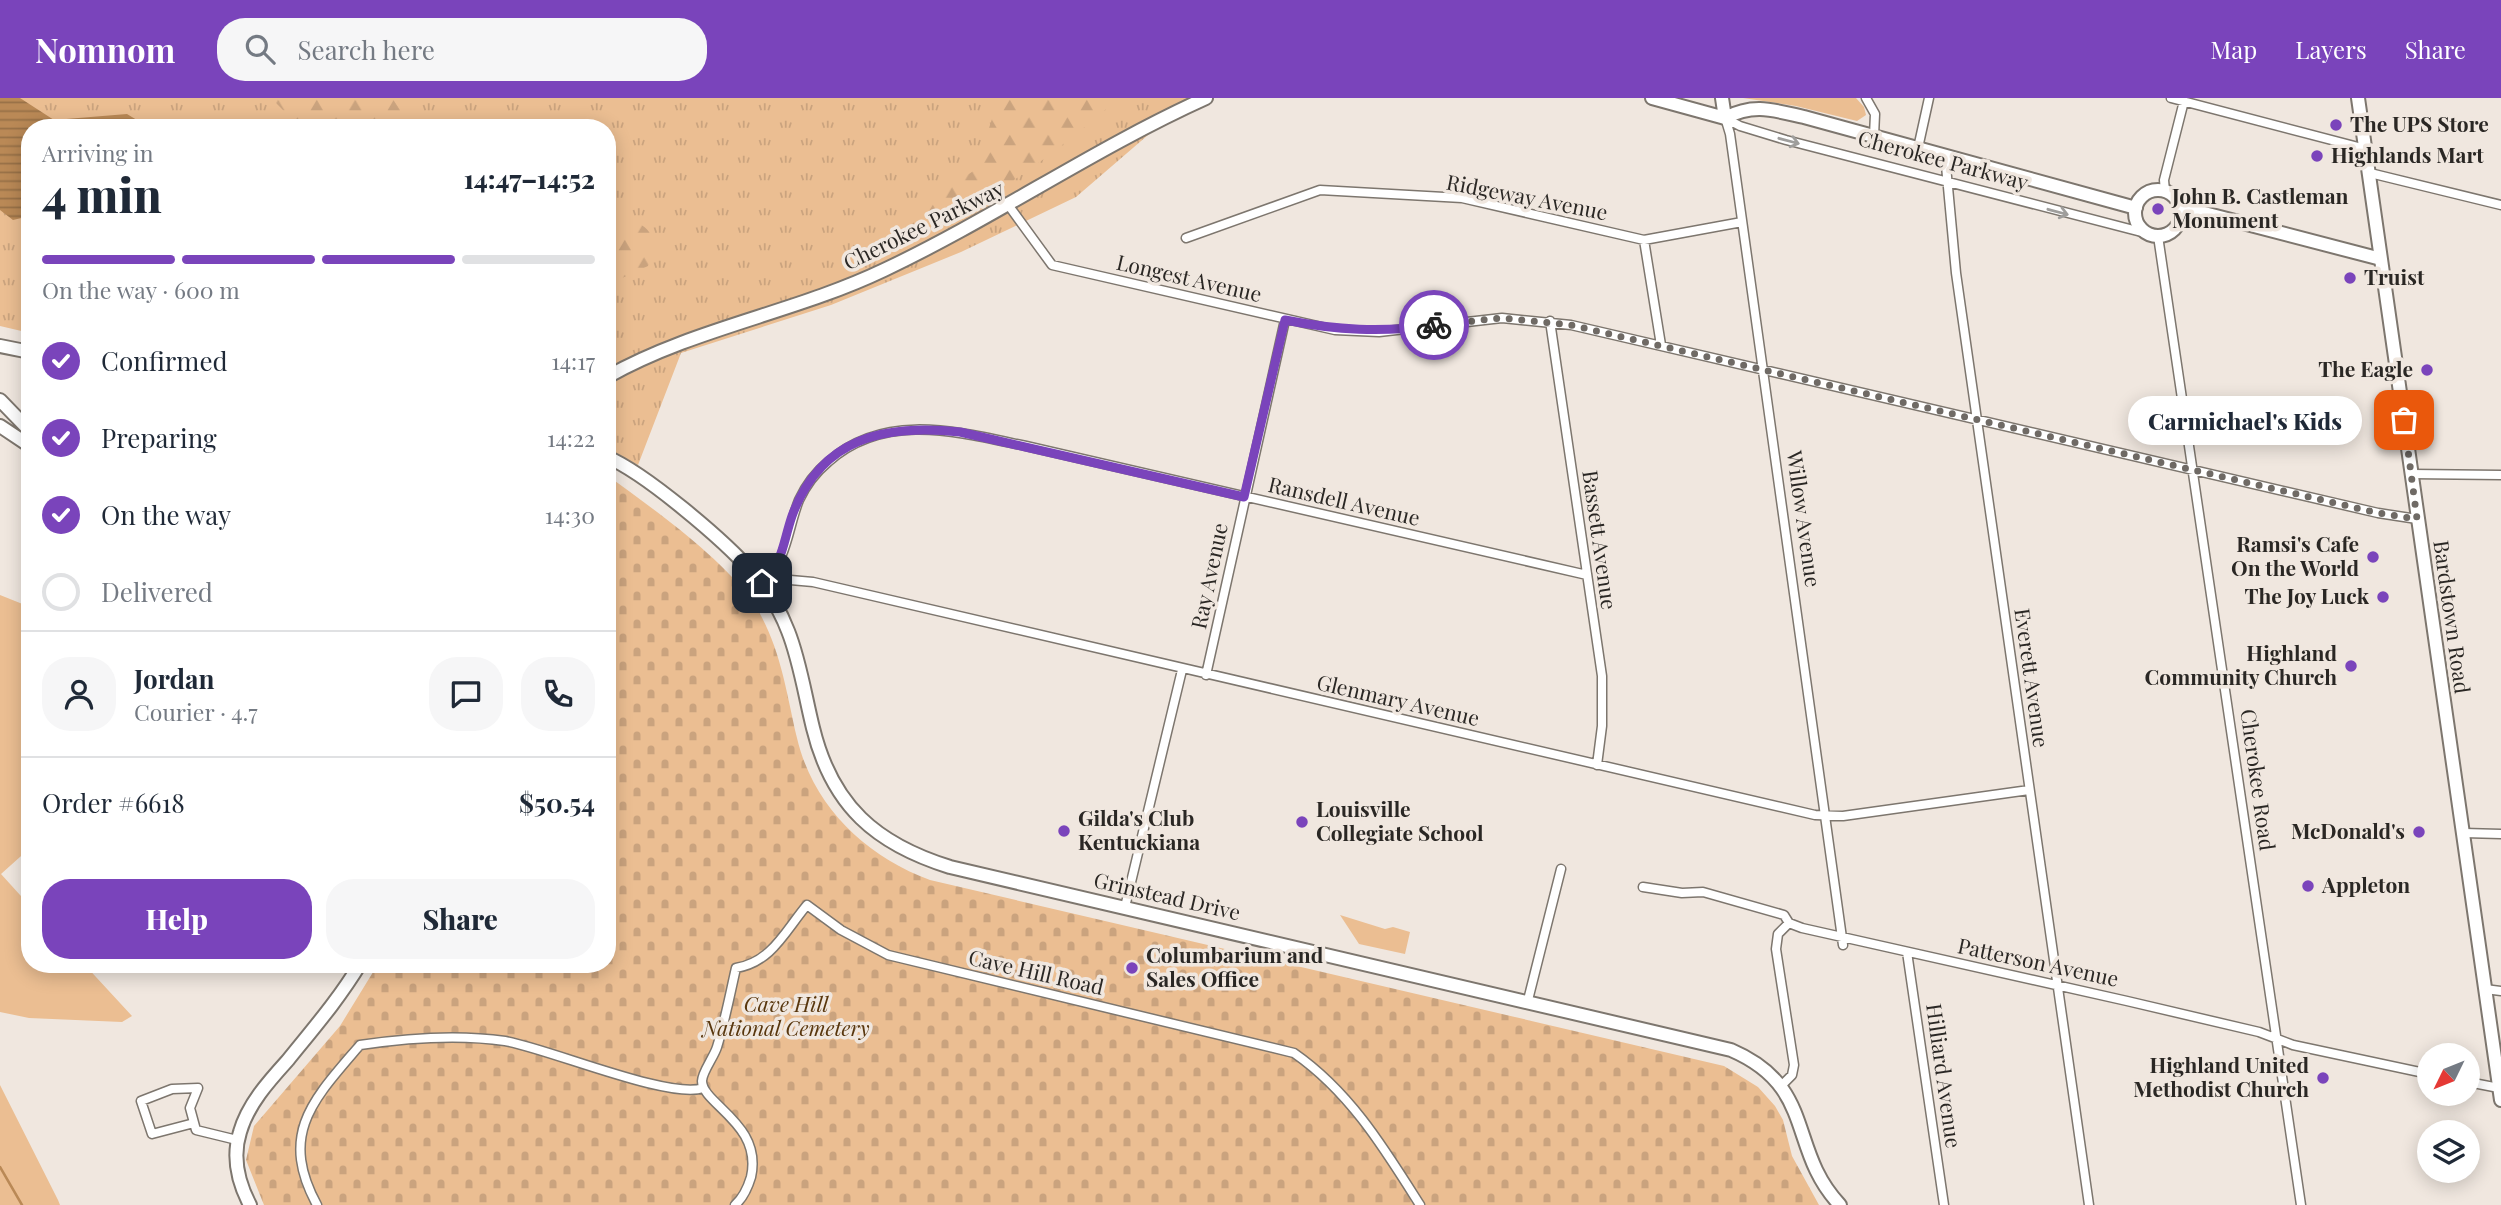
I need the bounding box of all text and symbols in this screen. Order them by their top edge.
search box [217,18,707,81]
text: Nomnom [35,27,175,71]
icon: search [241,30,279,68]
text: Search here [297,32,435,67]
text: Map [2211,33,2257,65]
text: Layers [2295,33,2367,65]
text: Share [2405,33,2466,65]
place label: The UPS Store [2350,109,2489,137]
marker: The UPS Store [2328,117,2344,133]
street label: Cherokee Parkway [1855,123,2032,195]
one-way arrow [1778,135,1800,148]
text: Arriving in [42,137,154,168]
place label: Highlands Mart [2331,140,2484,168]
marker: Highlands Mart [2309,148,2325,164]
text: 14:47–14:52 [464,161,595,196]
text: 4 min [42,163,162,225]
street label: Ridgeway Avenue [1444,167,1610,225]
street label: Cherokee Parkway [838,173,1008,275]
place label: John B. Castleman Monument [2171,181,2349,233]
marker: John B. Castleman Monument [2150,201,2166,217]
one-way arrow [2047,206,2069,219]
street label: Longest Avenue [1114,247,1265,307]
place label: Truist [2364,262,2425,290]
marker: Truist [2342,270,2358,286]
text: On the way · 600 m [42,274,240,305]
courier [1399,290,1469,360]
icon: bike [1415,306,1453,344]
icon: check [42,342,80,380]
text: Confirmed [101,343,228,378]
text: 14:17 [551,345,595,376]
place label: The Eagle [2318,354,2413,382]
marker: The Eagle [2419,362,2435,378]
pin [2374,390,2434,450]
callout: Carmichael's Kids [2128,396,2362,444]
icon: bag [2385,401,2423,439]
text: Carmichael's Kids [2148,405,2342,436]
icon: check [42,419,80,457]
text: Preparing [101,420,217,455]
text: 14:22 [547,422,595,453]
street label: Willow Avenue [1781,448,1828,589]
street label: Bassett Avenue [1577,468,1625,611]
street label: Ransdell Avenue [1266,469,1423,531]
icon: check [42,496,80,534]
text: On the way [101,497,231,532]
text: 14:30 [545,499,595,530]
street label: Ray Avenue [1183,520,1233,631]
place label: Ramsi's Cafe On the World [2231,529,2359,581]
street label: Bardstown Road [2428,538,2478,695]
marker: Ramsi's Cafe On the World [2365,549,2381,565]
pin [732,553,792,613]
icon: home [743,564,781,602]
text: Delivered [101,574,213,609]
place label: The Joy Luck [2245,581,2370,609]
marker: The Joy Luck [2375,589,2391,605]
street label: Everett Avenue [2009,606,2057,749]
place label: Highland Community Church [2145,638,2337,690]
button: person [42,657,116,731]
button: chat [429,657,503,731]
button: phone [521,657,595,731]
marker: Highland Community Church [2343,658,2359,674]
text: Jordan [134,661,214,696]
street label: Glenmary Avenue [1314,667,1482,731]
text: Courier · 4.7 [134,696,258,727]
street label: Cherokee Road [2235,707,2283,852]
text: Order #6618 [42,785,185,820]
text: $50.54 [519,785,595,820]
place label: Louisville Collegiate School [1316,794,1484,846]
place label: Gilda's Club Kentuckiana [1078,803,1200,855]
marker: Louisville Collegiate School [1294,814,1310,830]
place label: McDonald's [2291,816,2405,844]
marker: Gilda's Club Kentuckiana [1056,823,1072,839]
marker: McDonald's [2411,824,2427,840]
street label: Grinstead Drive [1091,865,1243,926]
place label: Appleton [2321,870,2410,898]
marker: Appleton [2300,878,2316,894]
button: Help [42,879,312,959]
button: Share [326,879,595,959]
street label: Patterson Avenue [1955,930,2121,992]
place label: Columbarium and Sales Office [1146,940,1324,992]
street label: Cave Hill Road [966,942,1107,1000]
marker: Columbarium and Sales Office [1124,960,1140,976]
park label: Cave Hill National Cemetery [700,989,870,1041]
street label: Hilliard Avenue [1921,1002,1969,1150]
north arrow [2417,1043,2480,1106]
map controls [2417,1043,2480,1183]
place label: Highland United Methodist Church [2133,1050,2309,1102]
marker: Highland United Methodist Church [2315,1070,2331,1086]
button: layers [2417,1120,2480,1183]

